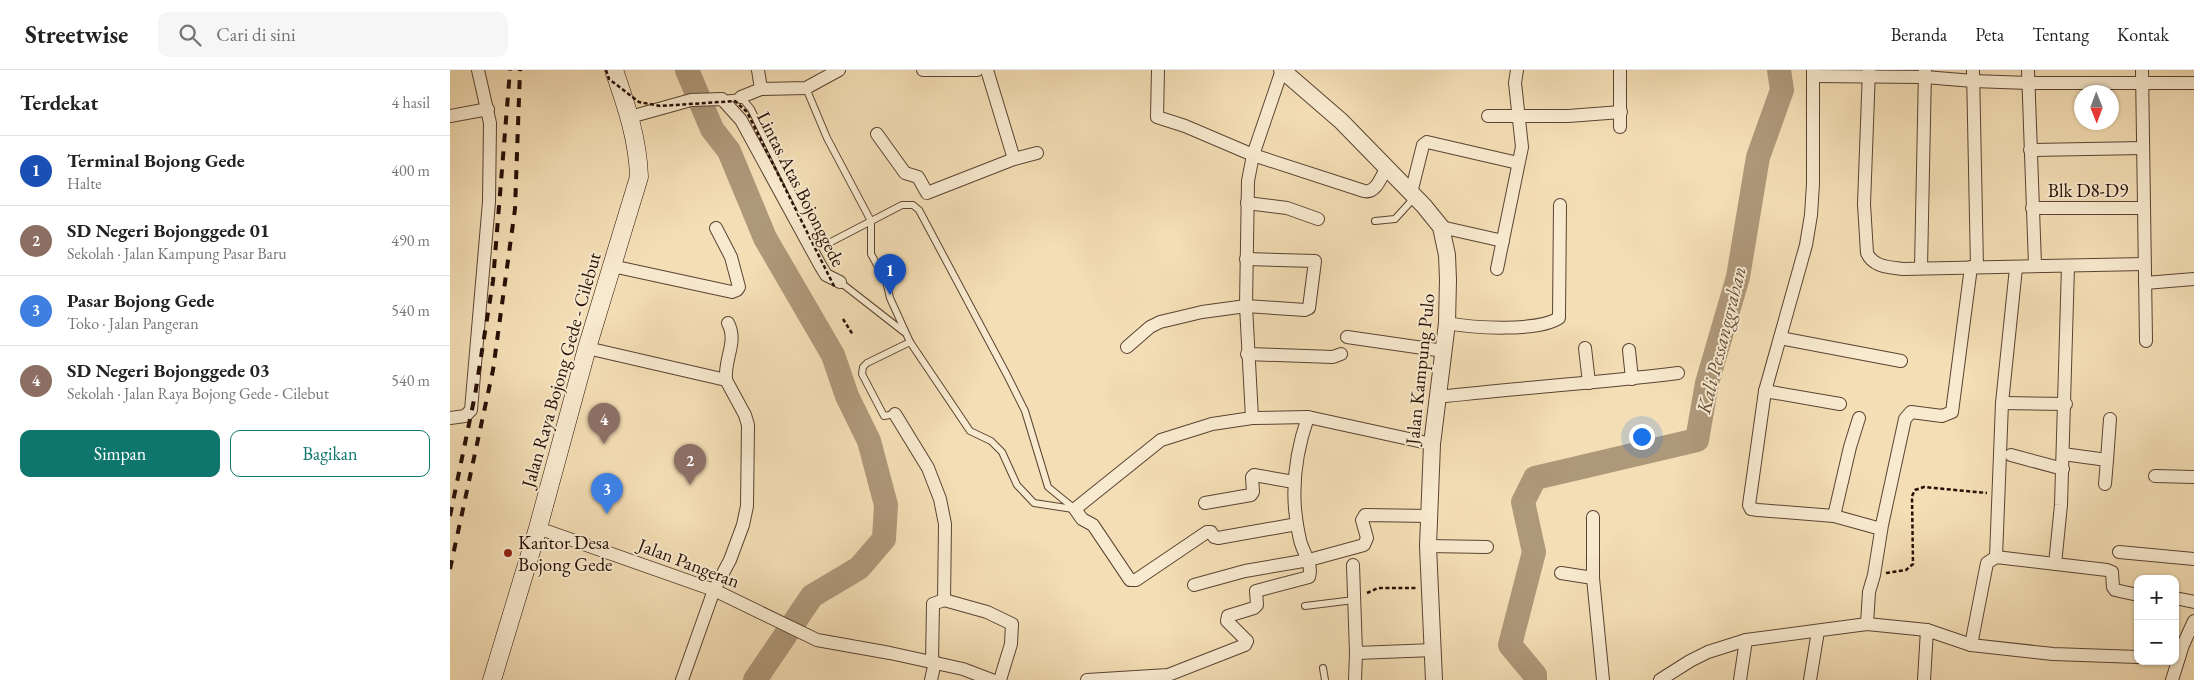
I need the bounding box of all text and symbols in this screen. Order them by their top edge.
search box [158,12,508,57]
text: Streetwise [25,19,128,50]
icon: search [176,21,204,49]
text: Cari di sini [216,22,296,47]
text: Beranda [1891,23,1947,46]
text: Peta [1975,23,2004,46]
text: Tentang [2032,23,2089,46]
text: Kontak [2117,23,2169,46]
north arrow [2074,85,2119,130]
text: Terdekat [20,89,98,116]
text: 4 hasil [392,92,430,113]
street label: Lintas Atas Bojonggede [751,107,851,271]
text: Terminal Bojong Gede [67,148,245,173]
text: 1 [32,160,40,181]
text: 400 m [391,160,430,181]
text: Halte [67,173,101,194]
street label: Blk D8-D9 [2048,178,2128,203]
text: SD Negeri Bojonggede 01 [67,218,270,243]
text: 2 [32,230,40,251]
text: 490 m [391,230,430,251]
text: Sekolah · Jalan Kampung Pasar Baru [67,243,287,264]
street label: Jalan Raya Bojong Gede - Cilebut [515,249,607,492]
pin: 1 [874,254,906,295]
water label: Kali Pessanggrahan [1690,264,1752,417]
text: Pasar Bojong Gede [67,288,214,313]
street label: Jalan Kampung Pulo [1399,292,1440,448]
text: 3 [32,300,40,321]
text: 540 m [391,300,430,321]
text: Toko · Jalan Pangeran [67,313,199,334]
text: SD Negeri Bojonggede 03 [67,358,270,383]
text: 4 [32,370,40,391]
text: 540 m [391,370,430,391]
text: Sekolah · Jalan Raya Bojong Gede - Cilebut [67,383,329,404]
pin: 4 [588,403,620,444]
your location [1629,424,1655,450]
button: Simpan [20,430,220,477]
button: Bagikan [230,430,430,477]
pin: 2 [674,444,706,485]
pin: 3 [591,473,623,514]
place label: Kantor Desa Bojong Gede [518,530,612,577]
street label: Jalan Pangeran [633,531,743,594]
marker: Kantor Desa Bojong Gede [502,547,514,559]
map controls [2134,575,2179,665]
button: + [2134,575,2179,620]
button: − [2134,620,2179,665]

